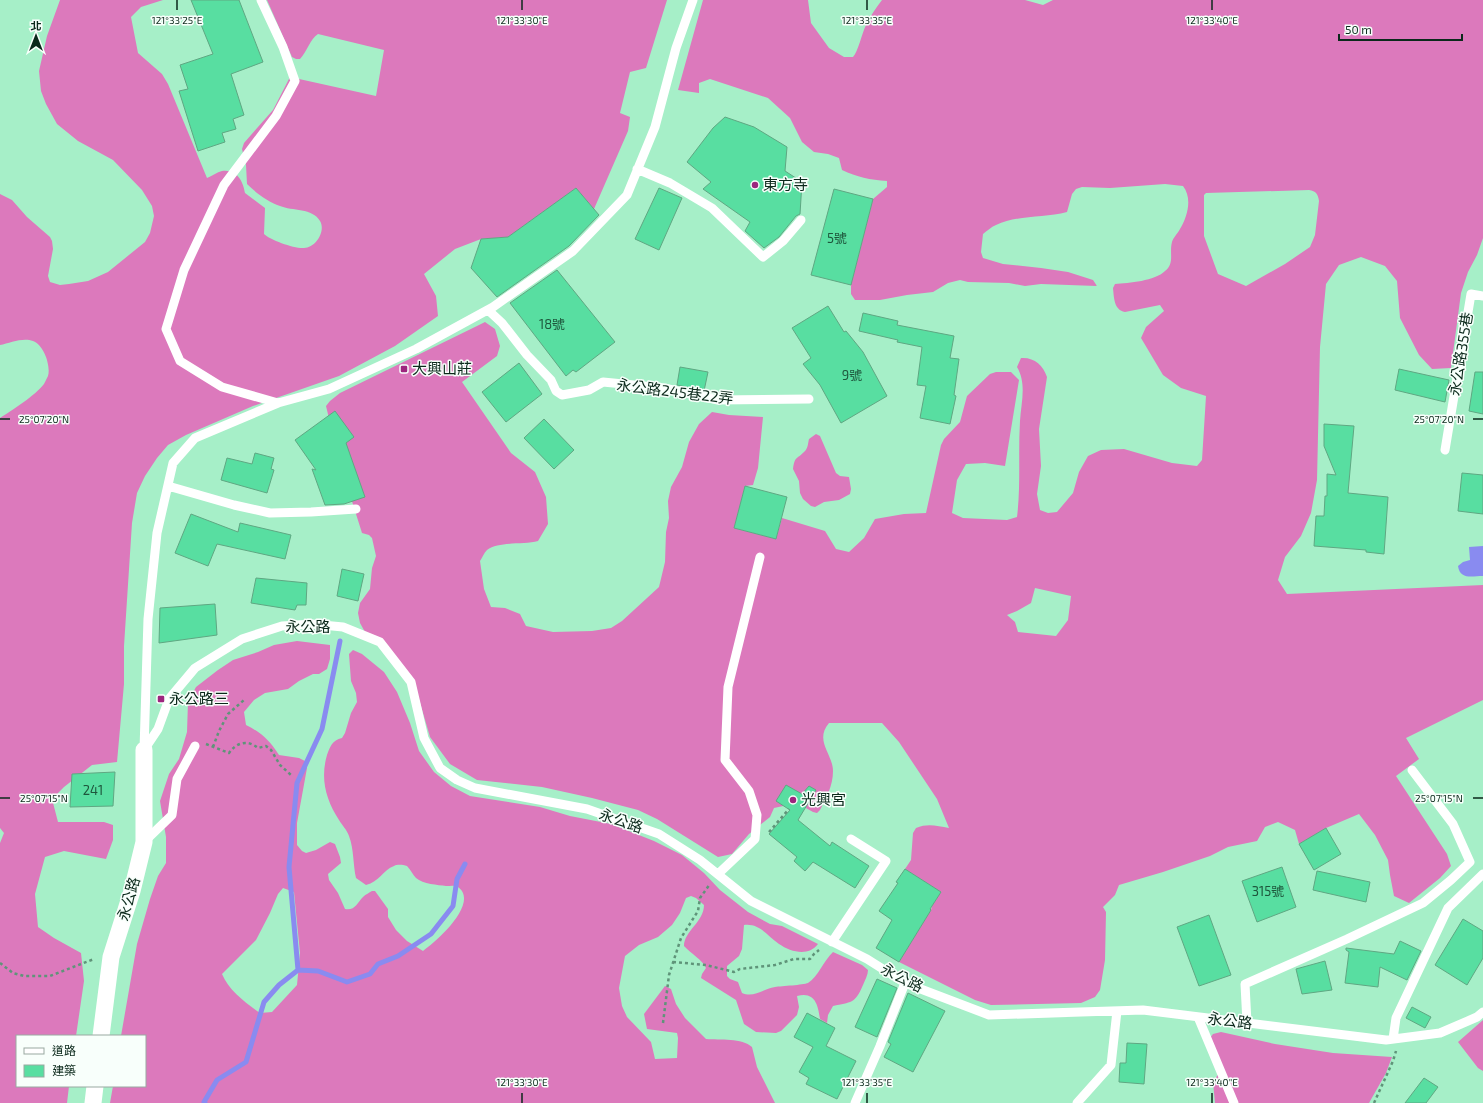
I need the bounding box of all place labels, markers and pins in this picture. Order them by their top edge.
place label: 東方寺 [763,175,808,193]
marker: 東方寺 [750,180,760,190]
place label: 大興山莊 [412,359,472,377]
marker: 大興山莊 [399,364,409,374]
place label: 永公路三 [169,689,229,707]
marker: 永公路三 [156,694,166,704]
place label: 光興宮 [801,790,846,808]
marker: 光興宮 [788,795,798,805]

